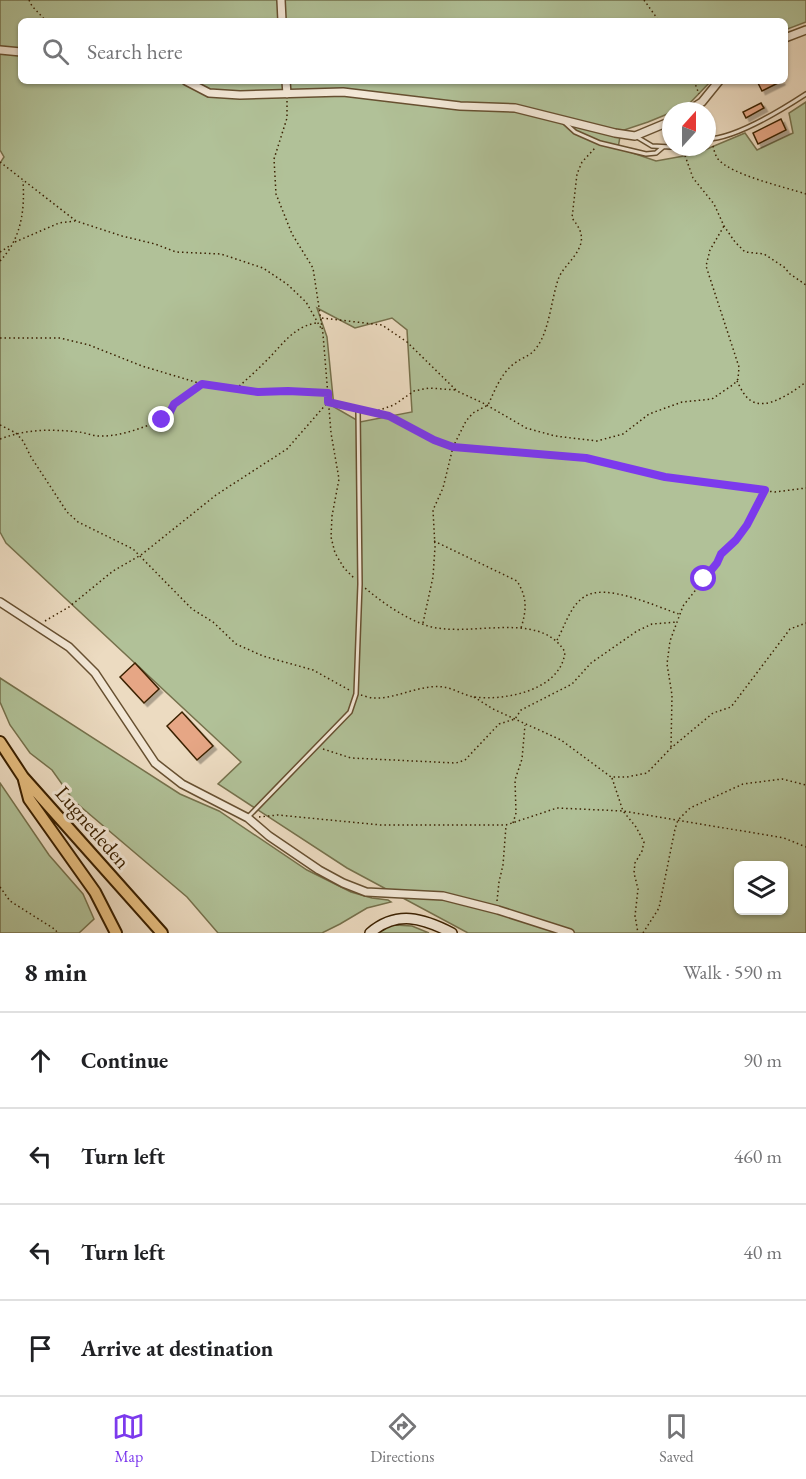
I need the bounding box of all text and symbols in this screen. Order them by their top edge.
search box [18,18,788,84]
icon: search [39,35,72,68]
text: Search here [87,37,182,66]
north arrow [662,102,716,156]
route end [148,406,174,432]
route start [690,565,716,591]
street label: Lugnetleden [50,780,136,874]
map controls [734,861,788,915]
button: layers [734,861,788,915]
text: 8 min [24,955,87,989]
text: Walk · 590 m [683,959,782,985]
icon: ahead [24,1044,57,1077]
text: Continue [81,1046,168,1075]
text: 90 m [743,1047,782,1073]
icon: left [24,1140,57,1173]
text: Turn left [81,1142,165,1171]
text: 460 m [734,1143,782,1169]
icon: left [24,1236,57,1269]
text: Turn left [81,1238,165,1267]
text: 40 m [743,1239,782,1265]
icon: arrive [24,1332,57,1365]
text: Arrive at destination [81,1334,273,1363]
tab: Map [112,1410,145,1467]
tab: Directions [370,1410,435,1467]
tab: Saved [659,1410,694,1467]

